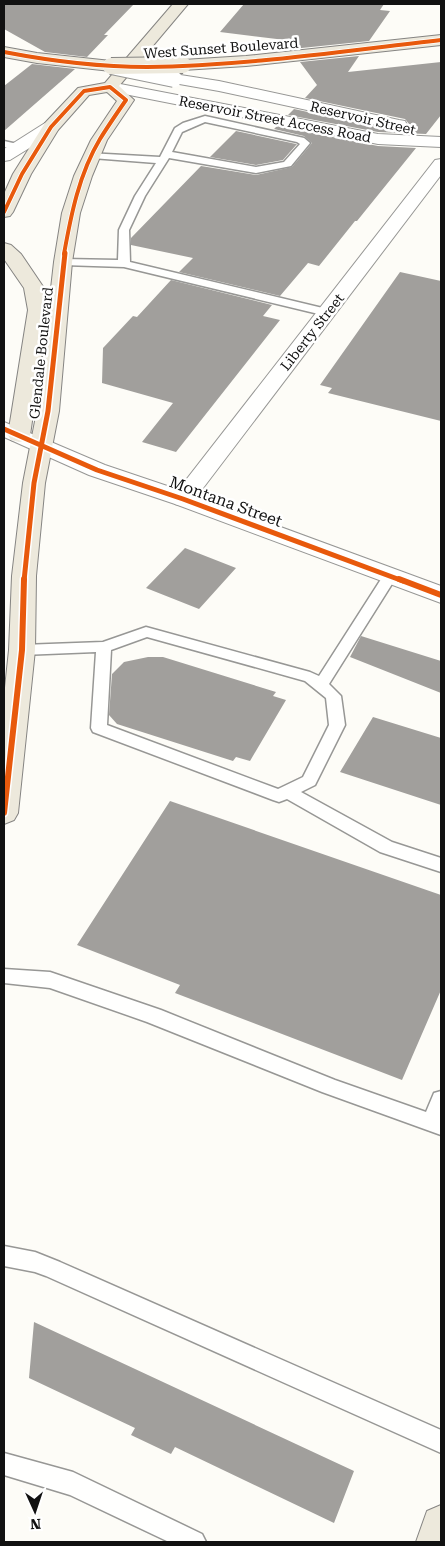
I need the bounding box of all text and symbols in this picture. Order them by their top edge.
street label: West Sunset Boulevard [143,35,299,61]
street label: Reservoir Street Access Road [177,92,373,146]
street label: Reservoir Street [309,98,417,138]
street label: Glendale Boulevard [26,286,56,420]
street label: Liberty Street [277,290,347,374]
street label: Montana Street [167,472,285,531]
north arrow [10,1486,60,1536]
text: N [30,1516,41,1532]

